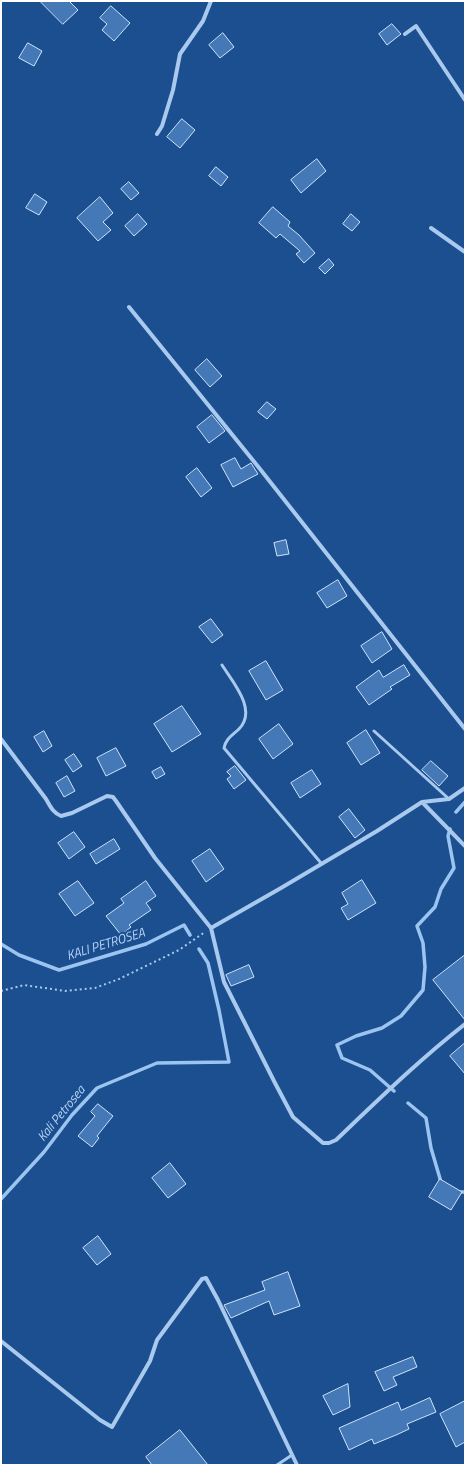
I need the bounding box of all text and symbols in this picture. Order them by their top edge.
water label: KALI PETROSEA [65,926,147,964]
water label: Kali Petrosea [35,1083,89,1145]

